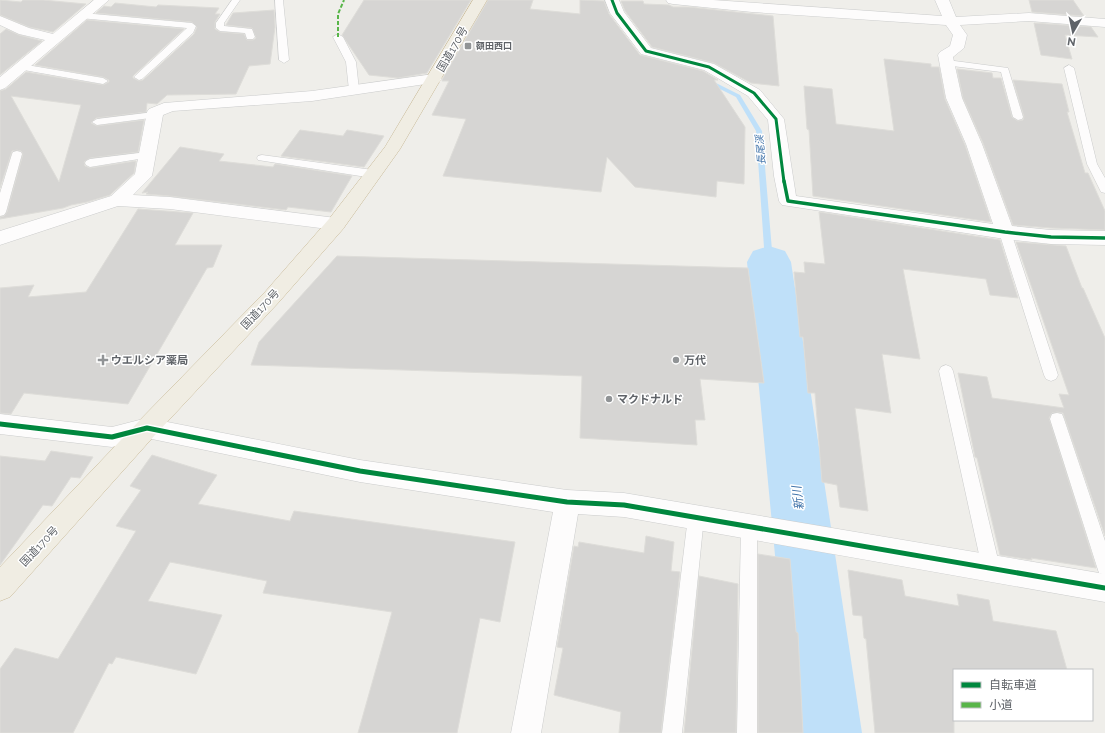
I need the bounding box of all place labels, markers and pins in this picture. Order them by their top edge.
marker: 額田西口 [463,41,473,51]
place label: 額田西口 [475,41,512,51]
place label: ウエルシア薬局 [111,354,188,367]
place label: 万代 [684,354,706,367]
marker: ウエルシア薬局 [98,355,108,365]
marker: 万代 [671,355,681,365]
place label: マクドナルド [617,393,683,406]
marker: マクドナルド [604,394,614,404]

